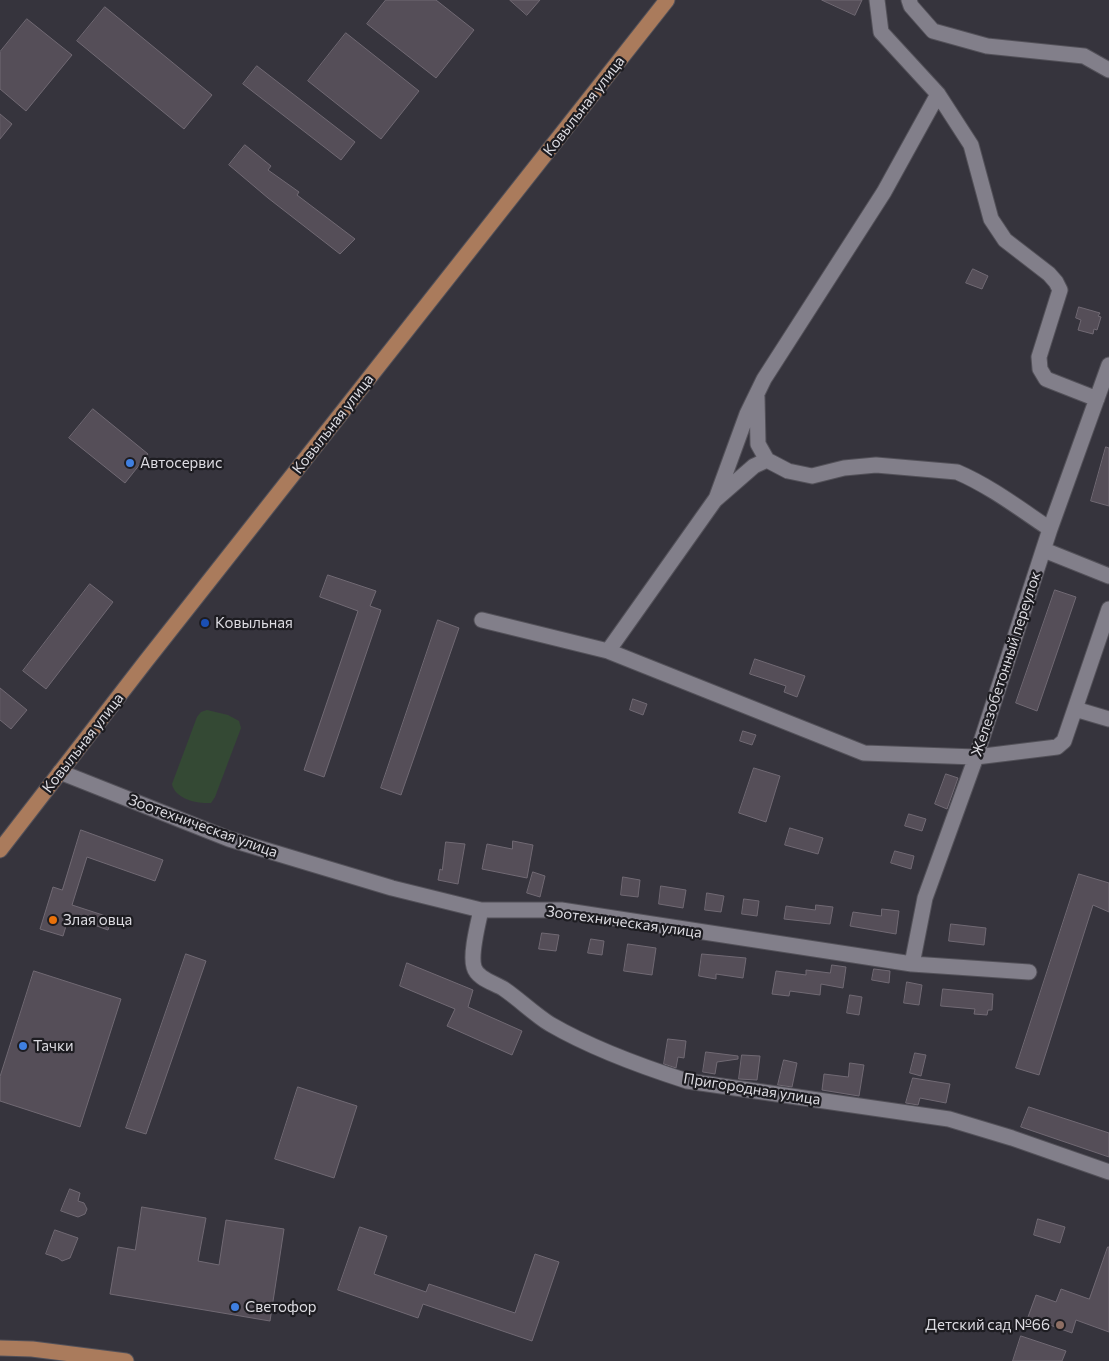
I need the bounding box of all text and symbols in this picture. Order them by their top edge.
street label: Ковыльная улица [539,52,629,160]
street label: Ковыльная улица [288,370,378,478]
place label: Автосервис [140,454,222,472]
marker: Автосервис [124,457,136,469]
street label: Железобетонный переулок [967,569,1045,759]
place label: Ковыльная [215,614,293,632]
marker: Ковыльная [199,617,211,629]
street label: Ковыльная улица [38,689,128,797]
street label: Зоотехническая улица [126,791,280,861]
street label: Зоотехническая улица [545,902,703,942]
place label: Злая овца [63,911,132,929]
marker: Злая овца [47,914,59,926]
place label: Тачки [33,1037,74,1055]
marker: Тачки [17,1040,29,1052]
street label: Пригородная улица [682,1069,822,1109]
place label: Светофор [245,1298,317,1316]
marker: Светофор [229,1301,241,1313]
place label: Детский сад №66 [925,1316,1050,1334]
marker: Детский сад №66 [1054,1319,1066,1331]

